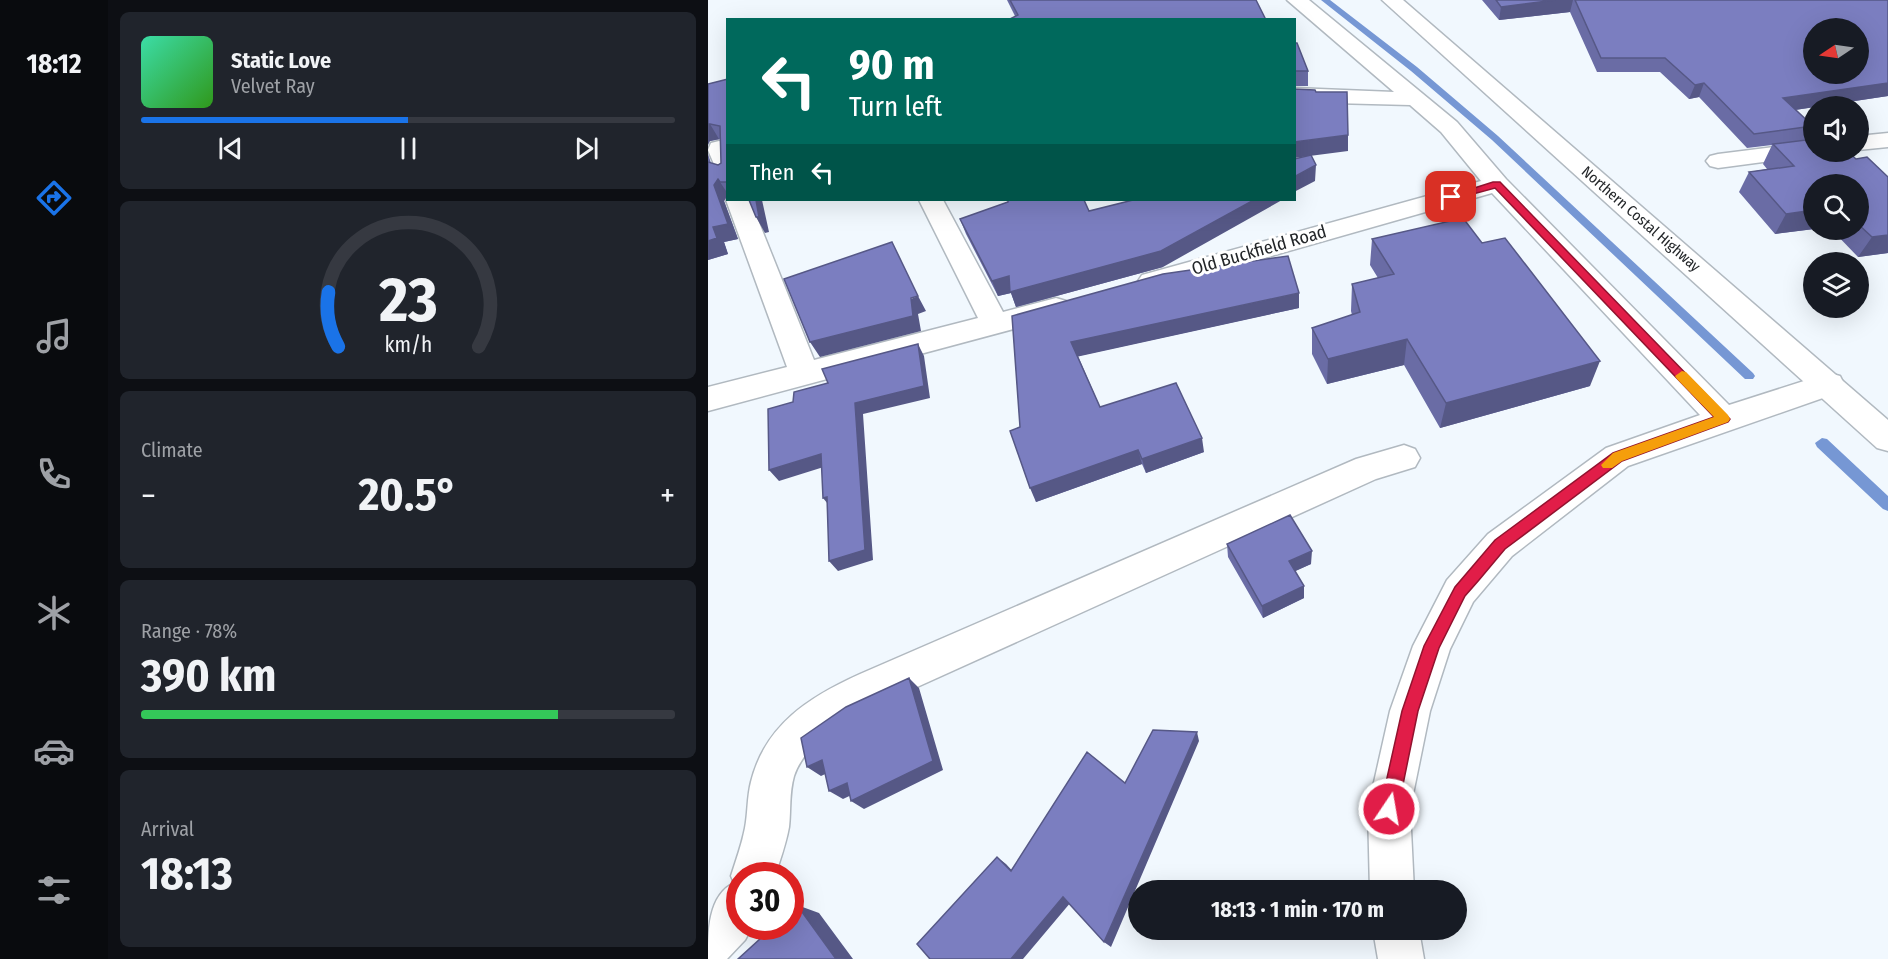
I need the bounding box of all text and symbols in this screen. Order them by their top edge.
north arrow [1803,18,1869,84]
map controls [1803,18,1869,318]
text: 90 m [849,40,934,90]
icon: left [750,42,828,120]
text: Static Love [231,47,331,74]
text: 18:12 [27,48,81,80]
text: Velvet Ray [231,74,315,98]
text: Turn left [849,91,942,123]
button: sound [1803,96,1869,162]
icon: previous [214,132,247,165]
icon: pause [392,132,425,165]
icon: next [570,132,603,165]
icon: left [806,156,839,189]
text: Then [750,159,794,186]
street label: Northern Costal Highway [1578,163,1704,276]
pin [1425,171,1476,222]
button: search [1803,174,1869,240]
icon: directions [33,177,75,219]
icon: arrive [1434,180,1467,213]
street label: Old Buckfield Road [1189,220,1329,280]
button: layers [1803,252,1869,318]
text: 23 [378,263,437,338]
icon: music [33,315,75,357]
text: km/h [384,333,432,359]
text: Climate [141,438,203,462]
icon: phone [33,453,75,495]
text: 20.5° [358,468,457,522]
text: − [141,476,156,516]
text: + [660,476,675,516]
icon: climate [33,592,75,634]
text: Range · 78% [141,619,237,643]
text: 390 km [141,649,276,703]
icon: car [33,730,75,772]
position arrow [1357,777,1421,841]
text: Arrival [141,817,194,841]
text: 18:13 [141,847,233,901]
speed limit sign: 30 [726,862,804,940]
icon: filters [33,869,75,911]
text: 18:13 · 1 min · 170 m [1211,896,1384,923]

